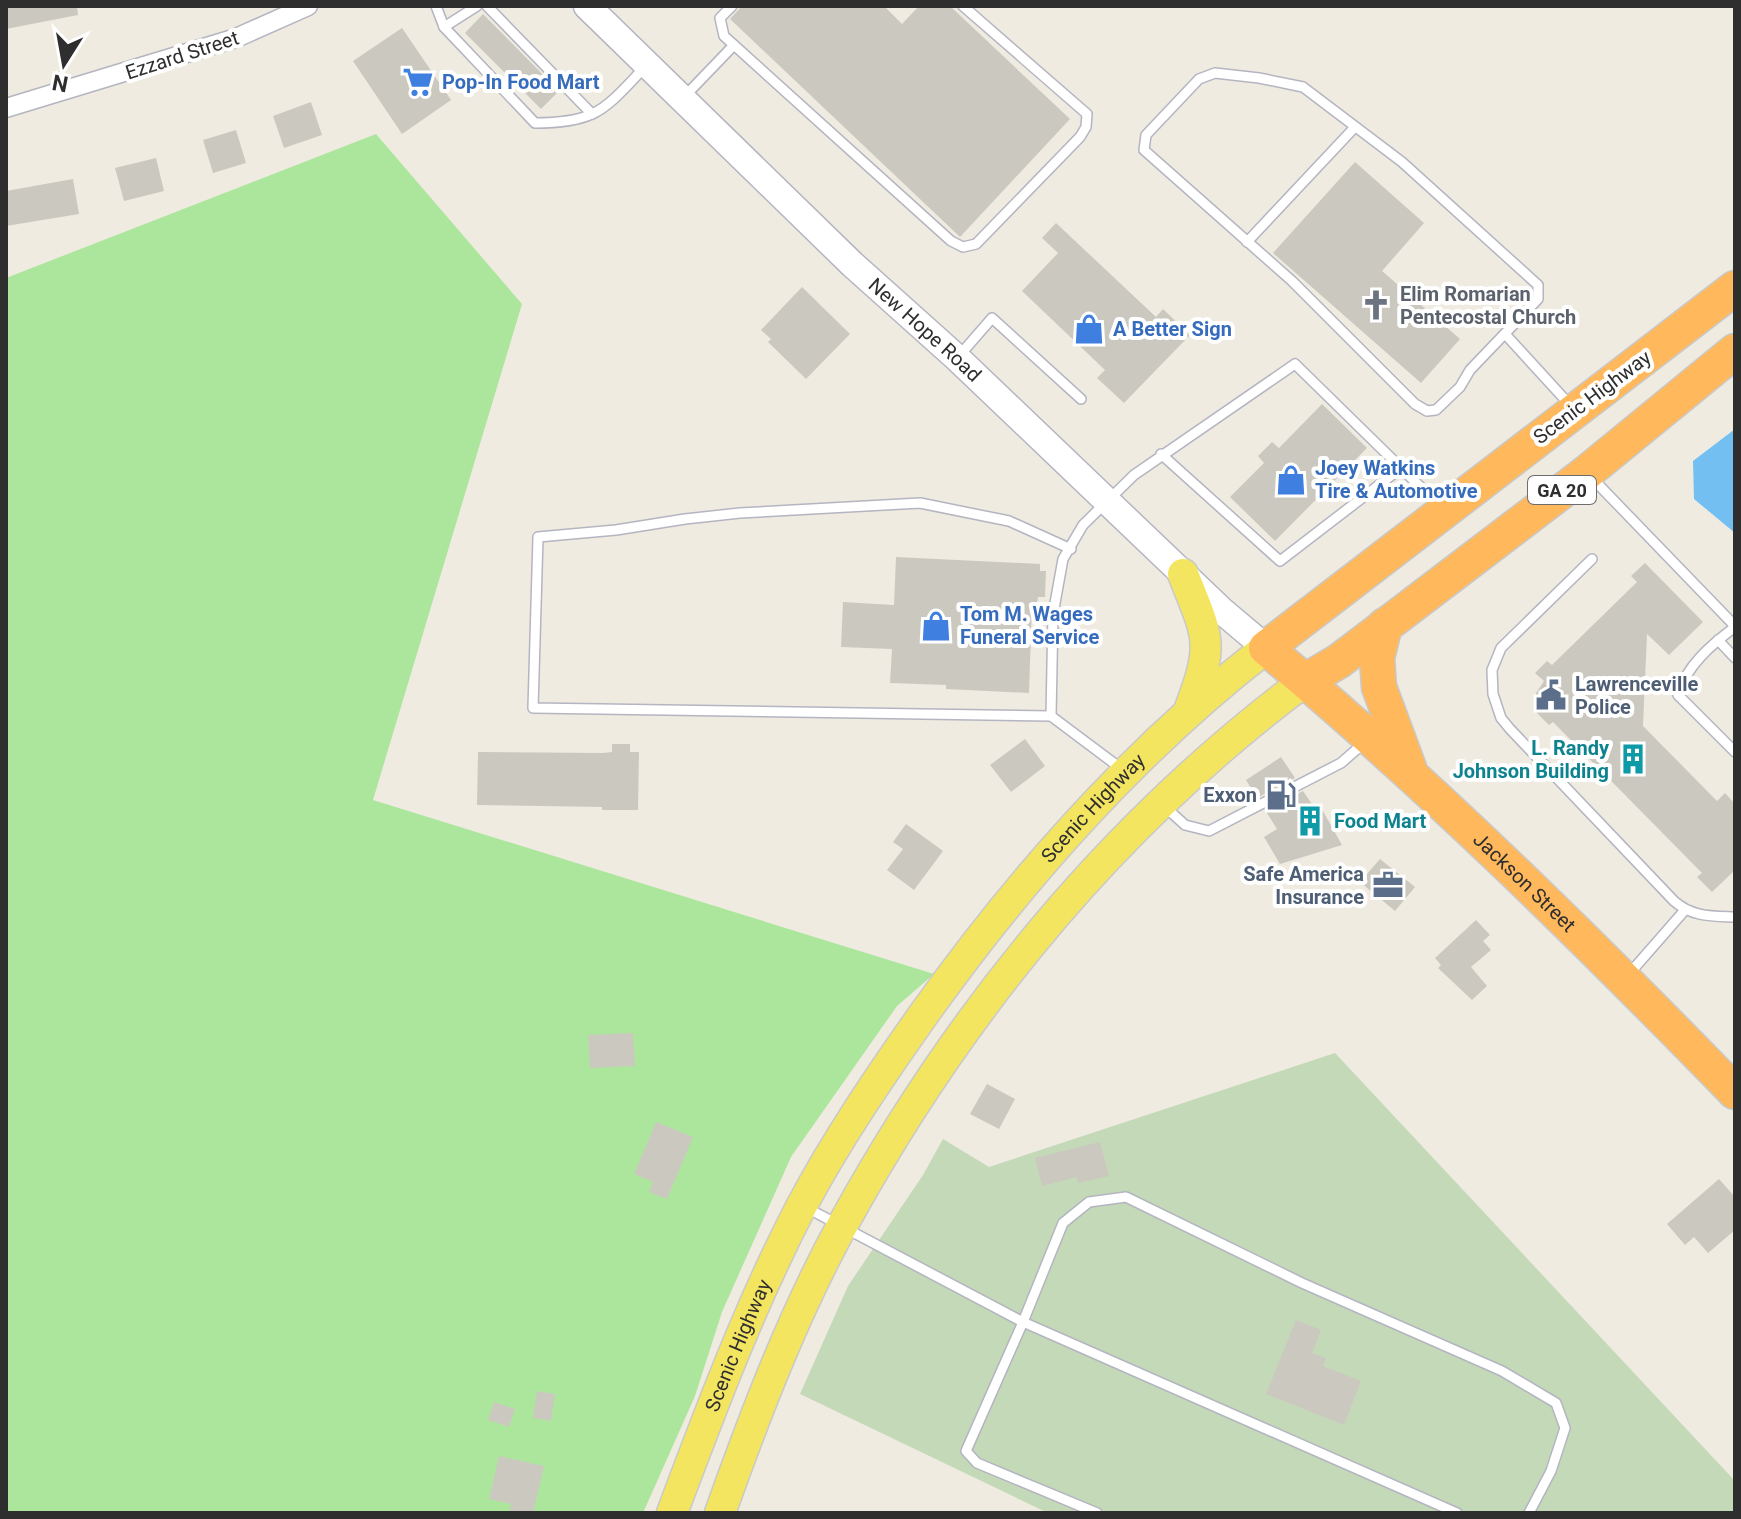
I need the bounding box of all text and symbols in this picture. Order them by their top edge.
north arrow [24,24,104,104]
street label: Ezzard Street [122,25,242,85]
supermarket icon: Pop-In Food Mart [401,65,435,99]
text: N [50,69,70,97]
place label: Pop-In Food Mart [442,70,600,94]
street label: New Hope Road [864,273,986,387]
place label: Elim Romarian Pentecostal Church [1400,282,1576,329]
church icon: Elim Romarian Pentecostal Church [1359,288,1393,322]
shop icon: A Better Sign [1072,312,1106,346]
place label: A Better Sign [1113,317,1232,341]
street label: Scenic Highway [1529,345,1656,449]
place label: Joey Watkins Tire & Automotive [1315,456,1478,503]
shop icon: Joey Watkins Tire & Automotive [1274,463,1308,497]
road number: GA 20 [1528,476,1596,504]
place label: Tom M. Wages Funeral Service [960,602,1099,649]
shop icon: Tom M. Wages Funeral Service [919,609,953,643]
place label: Lawrenceville Police [1575,672,1698,719]
public building icon: Lawrenceville Police [1534,678,1568,712]
place label: L. Randy Johnson Building [1453,736,1610,783]
building icon: L. Randy Johnson Building [1616,742,1650,776]
street label: Scenic Highway [1036,748,1150,867]
fuel station icon: Exxon [1264,778,1298,812]
place label: Exxon [1203,783,1257,807]
building icon: Food Mart [1293,804,1327,838]
place label: Food Mart [1334,809,1427,833]
street label: Jackson Street [1468,827,1581,937]
place label: Safe America Insurance [1243,862,1364,909]
office icon: Safe America Insurance [1371,868,1405,902]
street label: Scenic Highway [700,1275,776,1415]

